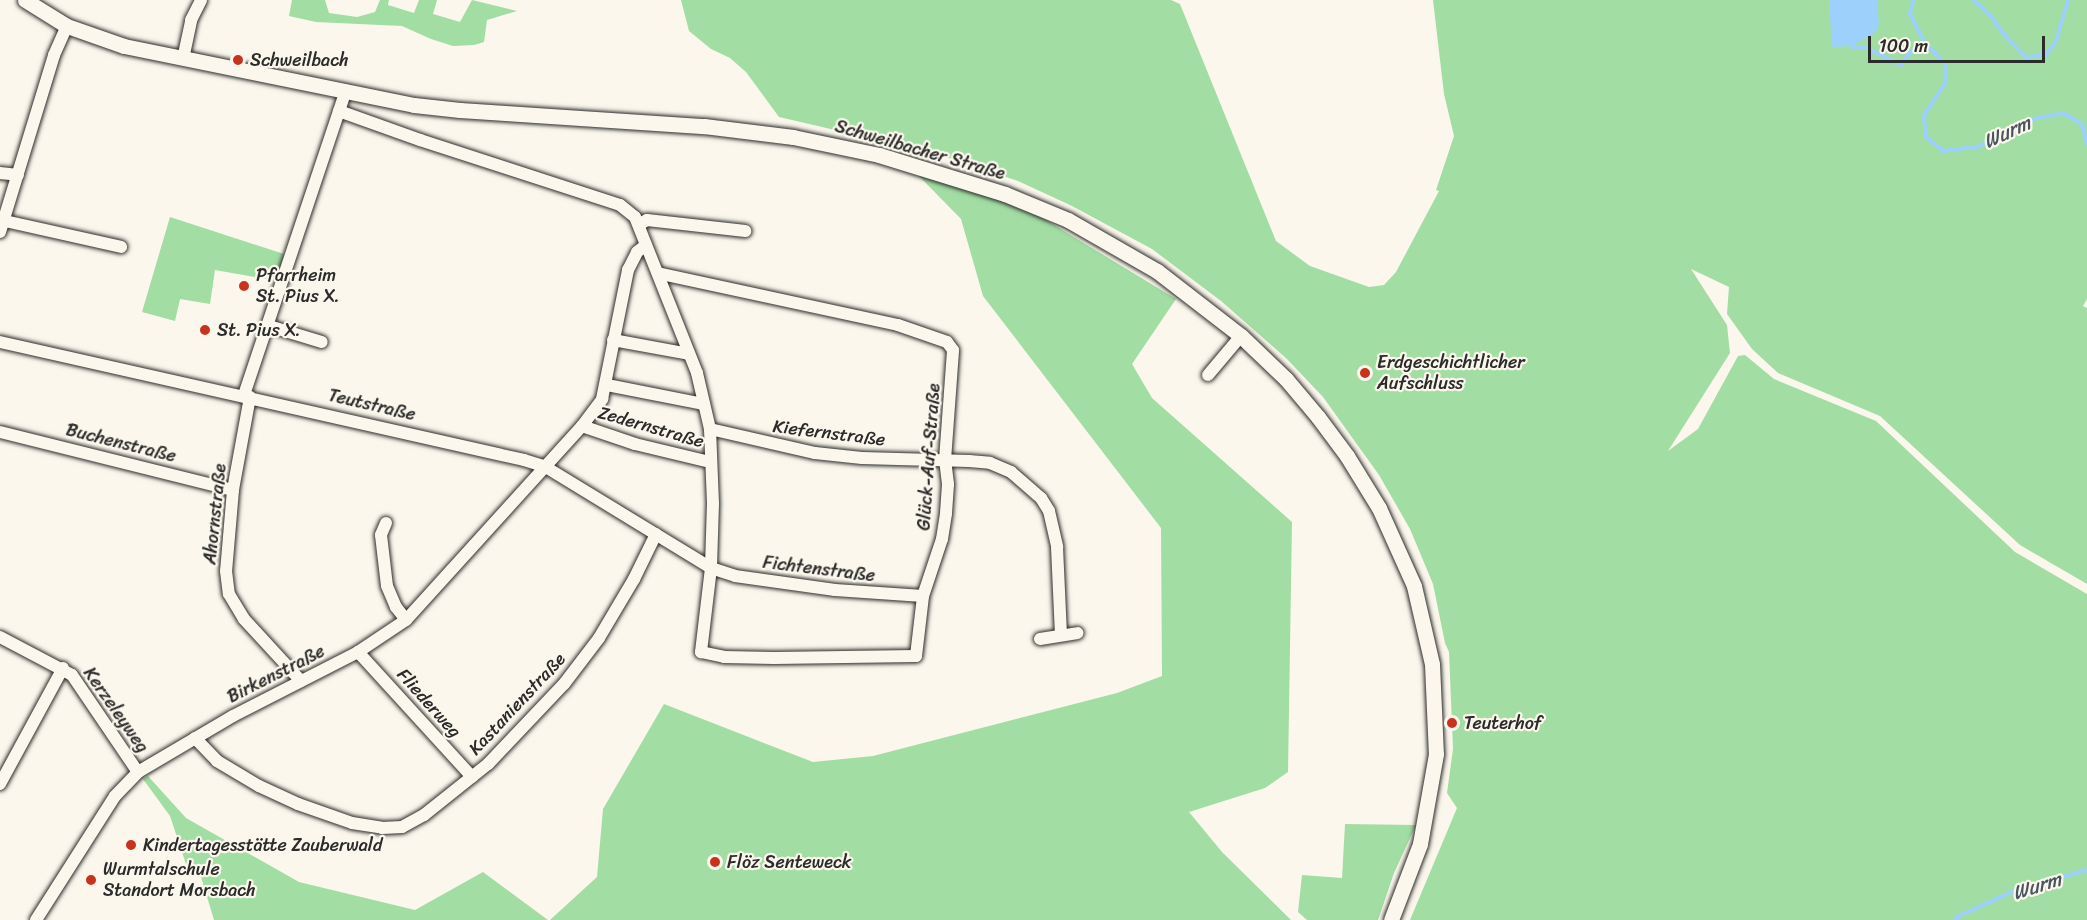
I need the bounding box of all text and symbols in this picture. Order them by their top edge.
scale bar [1871,24,2048,62]
text: 100 m [1879,30,1928,62]
place label: Schweilbach [250,49,349,71]
marker: Schweilbach [231,53,245,67]
water label: Wurm [1979,111,2035,153]
street label: Schweilbacher Straße [832,115,1008,185]
place label: Pfarrheim St. Pius X. [256,265,340,308]
marker: Pfarrheim St. Pius X. [237,279,251,293]
place label: St. Pius X. [217,319,301,341]
marker: St. Pius X. [198,323,212,337]
place label: Erdgeschichtlicher Aufschluss [1377,352,1525,394]
marker: Erdgeschichtlicher Aufschluss [1358,366,1372,380]
street label: Glück-Auf-Straße [913,383,945,531]
street label: Teutstraße [326,384,418,426]
street label: Zedernstraße [596,402,706,452]
street label: Kiefernstraße [772,415,886,451]
street label: Buchenstraße [64,419,178,467]
street label: Ahornstraße [199,463,231,565]
street label: Fichtenstraße [762,551,876,587]
street label: Birkenstraße [224,640,328,708]
street label: Kastanienstraße [464,648,570,760]
street label: Kerzeleyweg [79,663,153,757]
street label: Fliederweg [392,664,466,742]
place label: Teuterhof [1464,712,1542,734]
marker: Teuterhof [1445,716,1459,730]
place label: Kindertagesstätte Zauberwald [143,834,382,856]
marker: Kindertagesstätte Zauberwald [124,838,138,852]
place label: Flöz Senteweck [727,851,851,873]
marker: Flöz Senteweck [708,855,722,869]
place label: Wurmtalschule Standort Morsbach [103,859,256,902]
water label: Wurm [2010,867,2064,905]
marker: Wurmtalschule Standort Morsbach [84,873,98,887]

